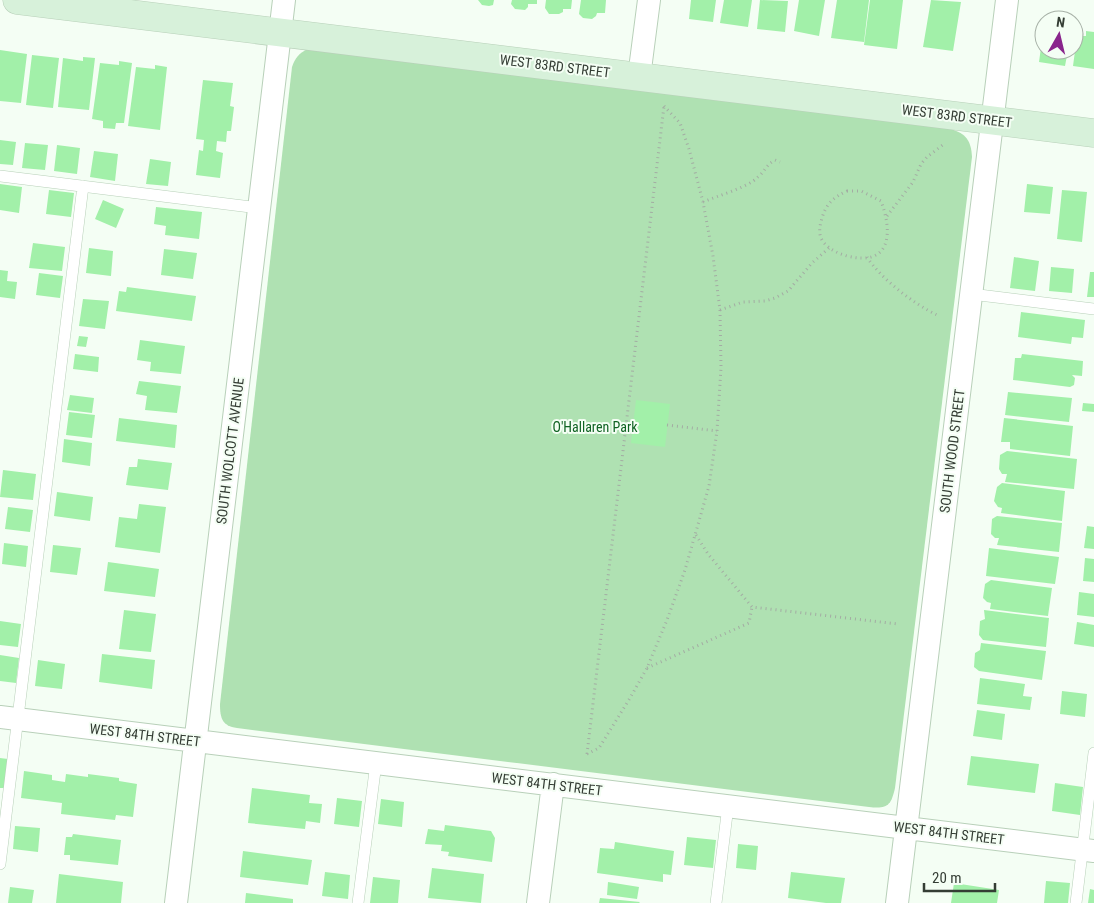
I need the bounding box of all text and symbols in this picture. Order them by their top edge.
north arrow [1034,10,1084,60]
text: N [1055,14,1066,31]
street label: WEST 83RD STREET [499,51,611,81]
street label: WEST 83RD STREET [901,101,1013,131]
street label: SOUTH WOLCOTT AVENUE [213,377,247,525]
street label: SOUTH WOOD STREET [936,388,968,514]
park label: O'Hallaren Park [552,419,638,435]
street label: WEST 84TH STREET [89,720,201,750]
street label: WEST 84TH STREET [491,769,603,799]
street label: WEST 84TH STREET [893,818,1005,848]
scale bar [924,860,995,892]
text: 20 m [932,869,962,887]

